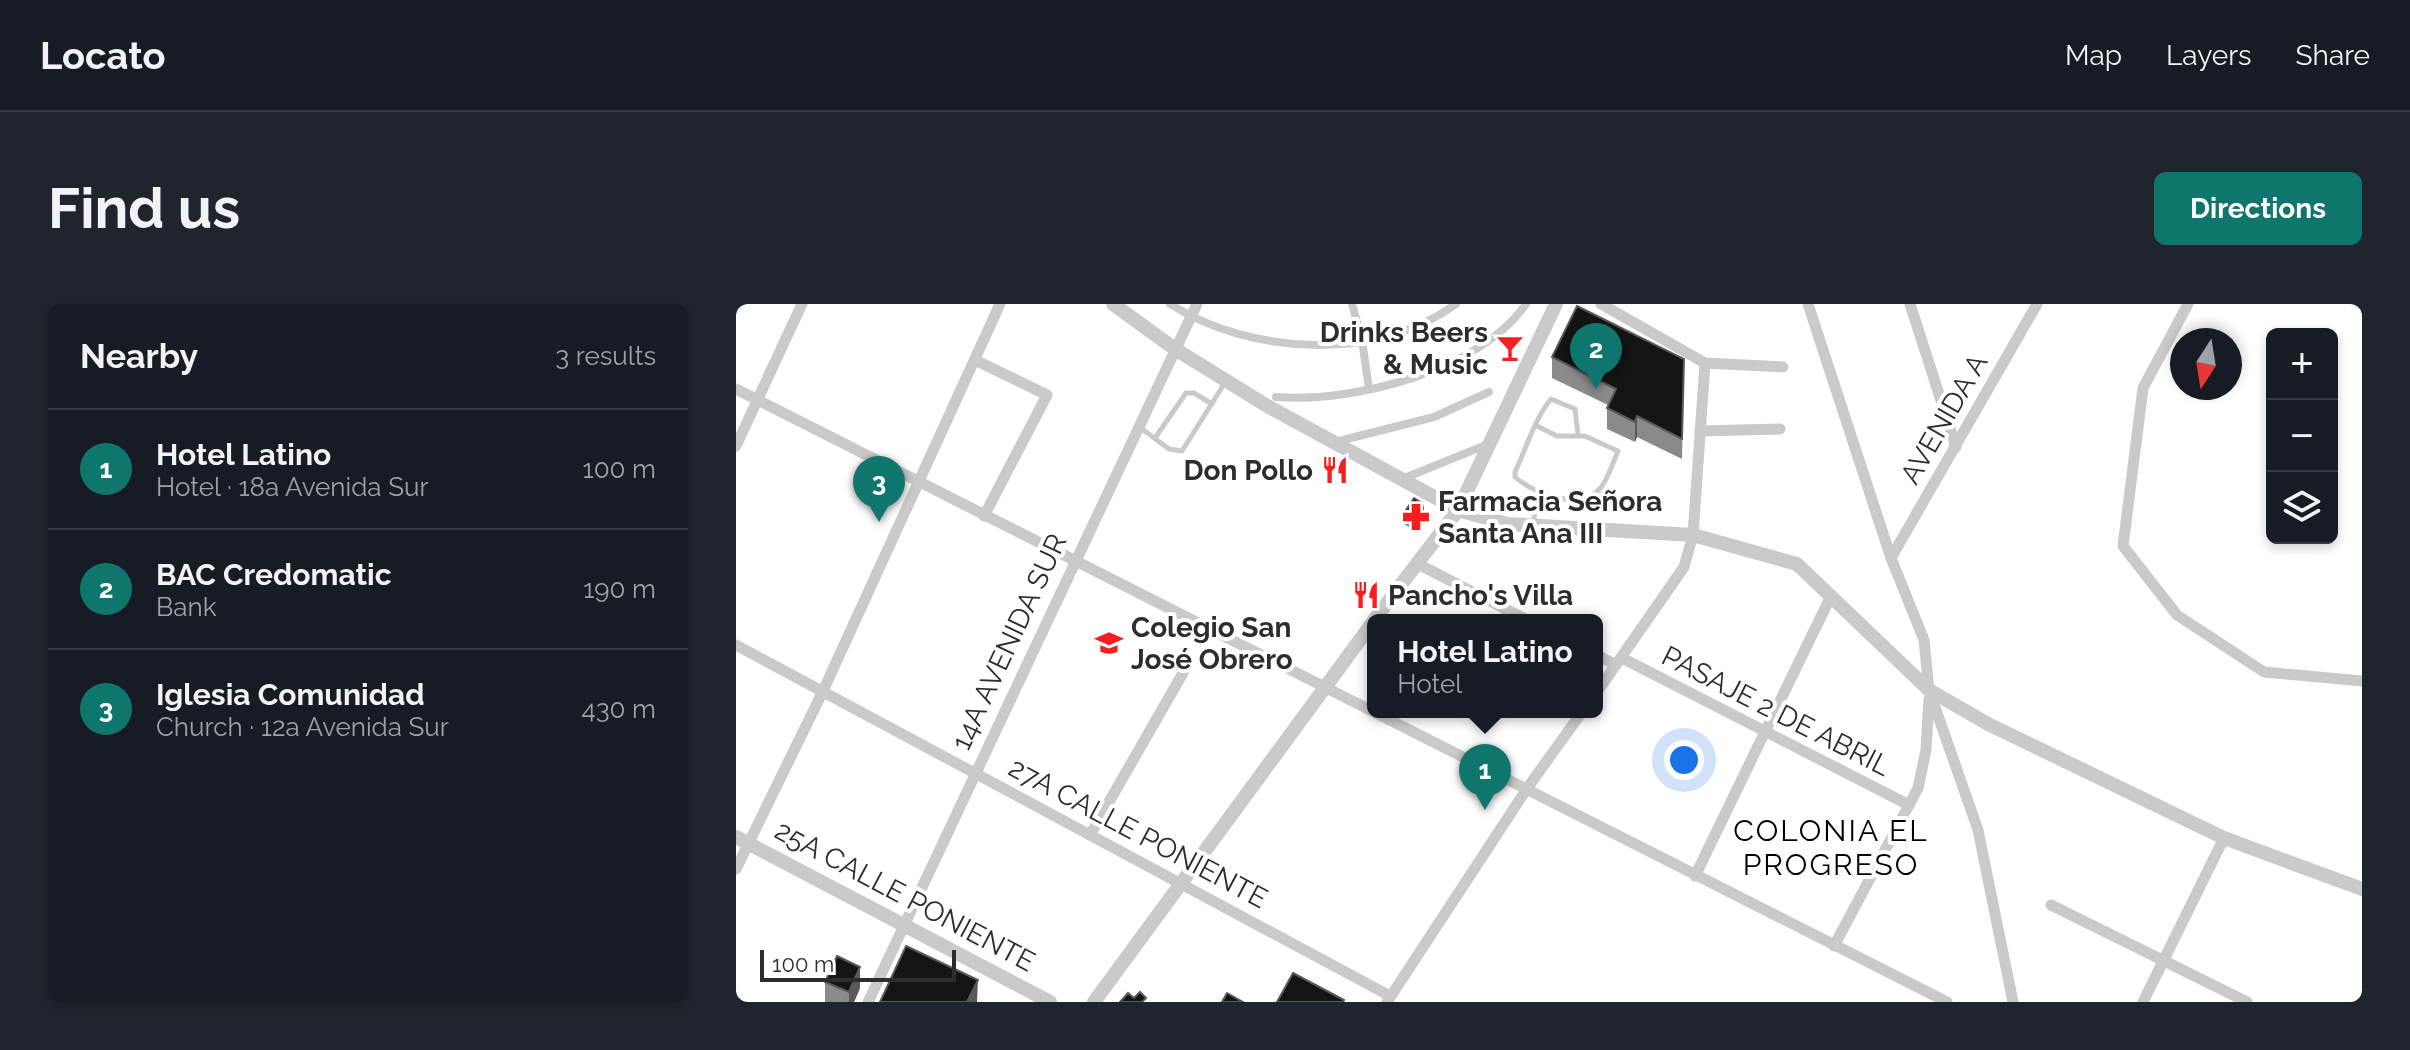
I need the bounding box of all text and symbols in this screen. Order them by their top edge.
text: Locato [40,33,166,78]
text: Map [2065,39,2122,72]
text: Layers [2166,39,2252,72]
text: Share [2296,39,2370,72]
button: Directions [2154,172,2362,245]
text: Find us [48,175,240,241]
place label: Drinks Beers & Music [1320,316,1488,381]
pin: 2 [1570,323,1622,389]
north arrow [2170,328,2242,400]
map controls [2266,328,2338,544]
button: + [2266,328,2338,400]
bar icon: Drinks Beers & Music [1495,333,1525,363]
text: Nearby [80,336,198,376]
text: 3 results [555,341,656,371]
street label: AVENIDA A [1894,348,1994,490]
button: − [2266,400,2338,472]
text: Hotel Latino [156,437,331,472]
text: 1 [100,454,112,484]
text: 100 m [583,454,656,484]
place label: Don Pollo [1184,454,1313,487]
restaurant icon: Don Pollo [1320,455,1350,485]
pin: 3 [853,456,905,522]
text: Hotel · 18a Avenida Sur [156,472,429,502]
button: layers [2266,472,2338,544]
place label: Farmacia Señora Santa Ana III [1438,485,1662,550]
pharmacy icon: Farmacia Señora Santa Ana III [1401,502,1431,532]
street label: 14A AVENIDA SUR [945,529,1073,755]
text: BAC Credomatic [156,557,392,592]
text: 2 [99,574,113,604]
text: 190 m [583,574,656,604]
place label: Pancho's Villa [1388,579,1573,612]
restaurant icon: Pancho's Villa [1351,580,1381,610]
text: Bank [156,592,216,622]
place label: Colegio San José Obrero [1131,611,1293,676]
popup [1367,614,1603,718]
school or university icon: Colegio San José Obrero [1094,628,1124,658]
text: Hotel Latino [1397,634,1573,669]
street label: PASAJE 2 DE ABRIL [1656,639,1896,783]
text: Hotel [1397,669,1462,699]
text: Iglesia Comunidad [156,677,425,712]
text: 3 [99,694,113,724]
text: 430 m [581,694,656,724]
text: Church · 12a Avenida Sur [156,712,449,742]
your location [1664,740,1704,780]
pin: 1 [1459,744,1511,810]
street label: 27A CALLE PONIENTE [1003,751,1273,915]
street label: 25A CALLE PONIENTE [769,813,1041,979]
district label: COLONIA EL PROGRESO [1733,813,1929,882]
scale bar [760,946,956,982]
text: 100 m [772,951,834,977]

